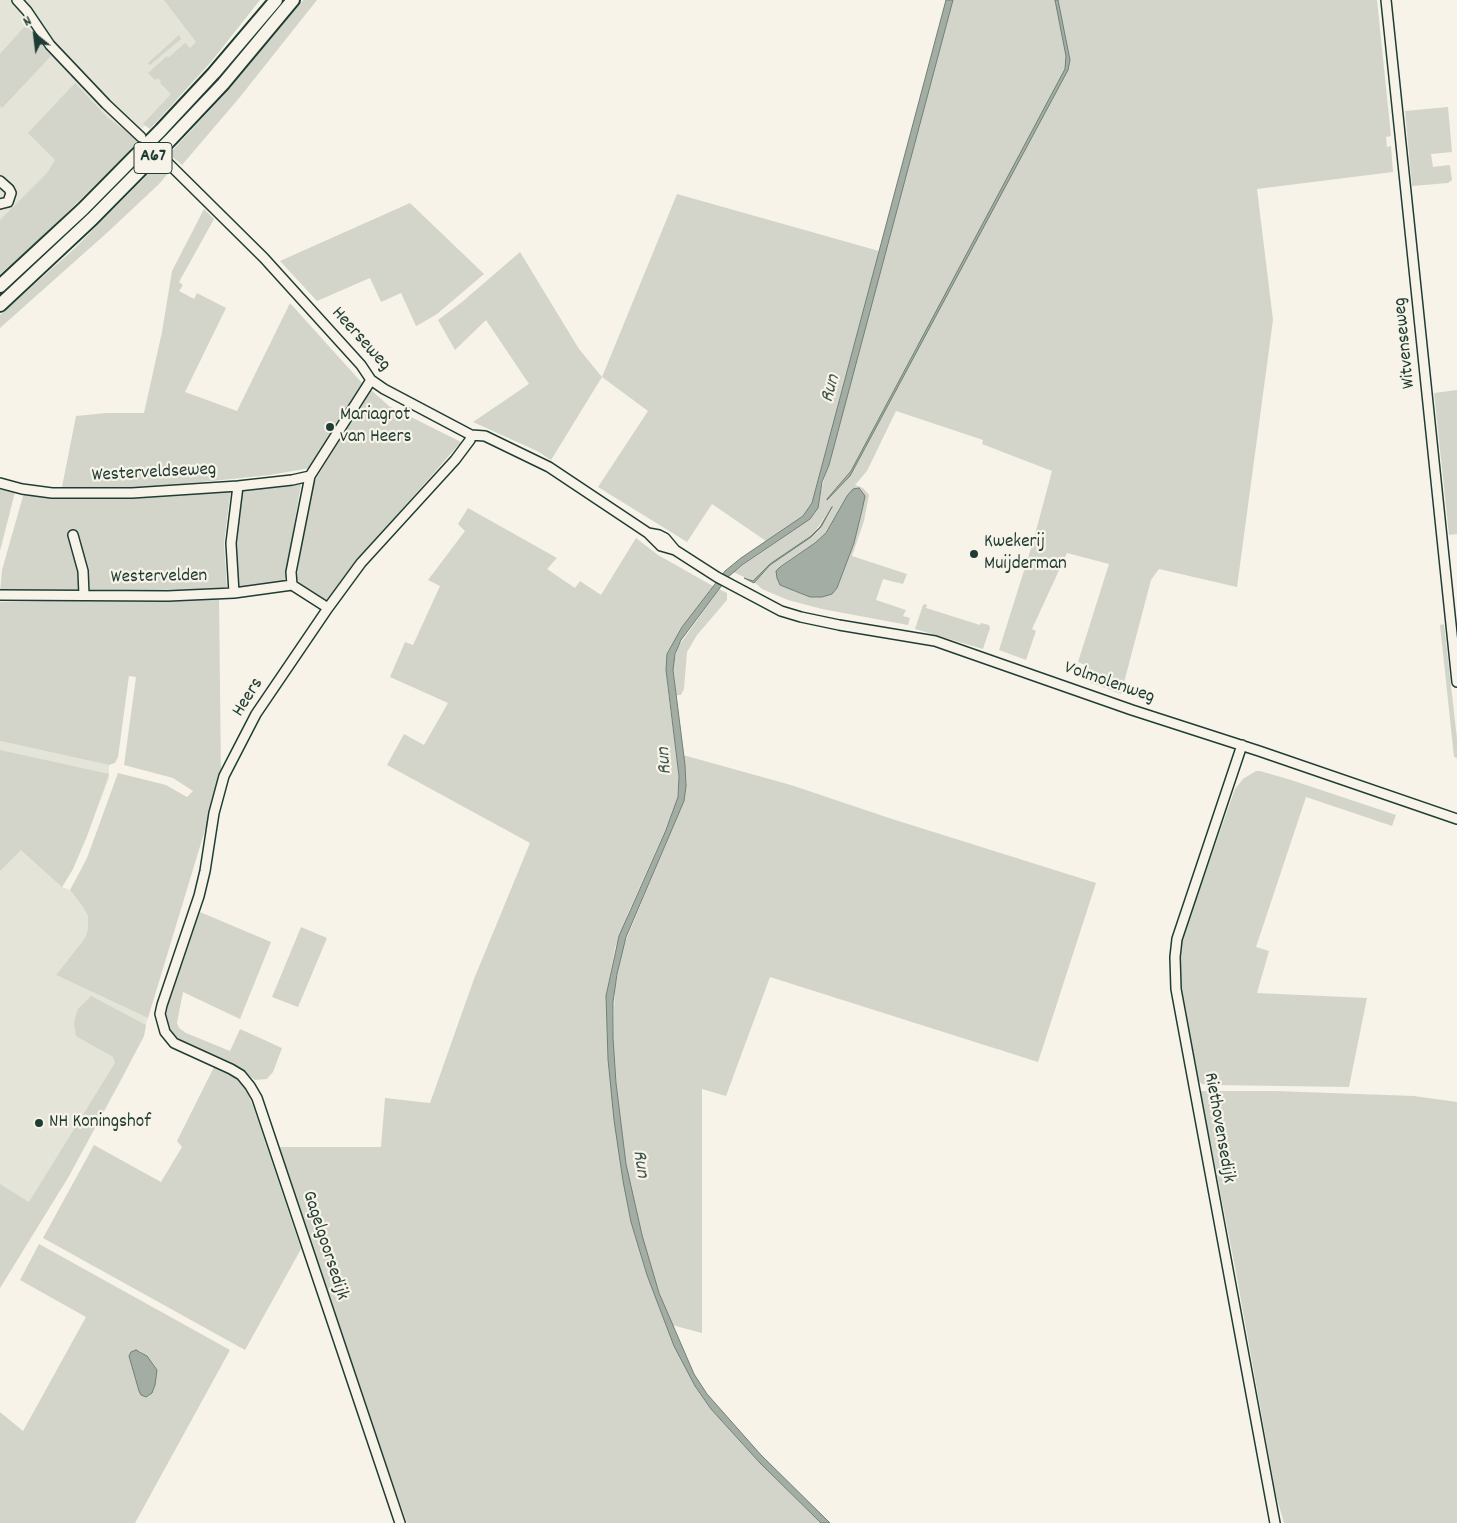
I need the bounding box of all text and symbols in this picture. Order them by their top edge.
north arrow [10,10,60,60]
text: N [20,11,36,32]
road number: A67 [134,142,172,174]
street label: Witvenseweg [1390,296,1422,390]
street label: Heerseweg [325,303,395,377]
water label: Run [817,373,847,405]
place label: Mariagrot van Heers [340,405,411,449]
marker: Mariagrot van Heers [324,421,336,433]
street label: Westerveldseweg [91,459,217,489]
place label: Kwekerij Muijderman [984,532,1067,576]
marker: Kwekerij Muijderman [968,548,980,560]
street label: Westervelden [111,566,207,590]
street label: Volmolenweg [1061,658,1157,710]
street label: Heers [228,674,270,722]
water label: Run [653,746,679,776]
street label: Riethovensedijk [1197,1071,1239,1185]
place label: NH Koningshof [49,1112,151,1134]
marker: NH Koningshof [33,1117,45,1129]
water label: Run [625,1149,653,1179]
street label: Gagelgoorsedijk [296,1189,352,1303]

